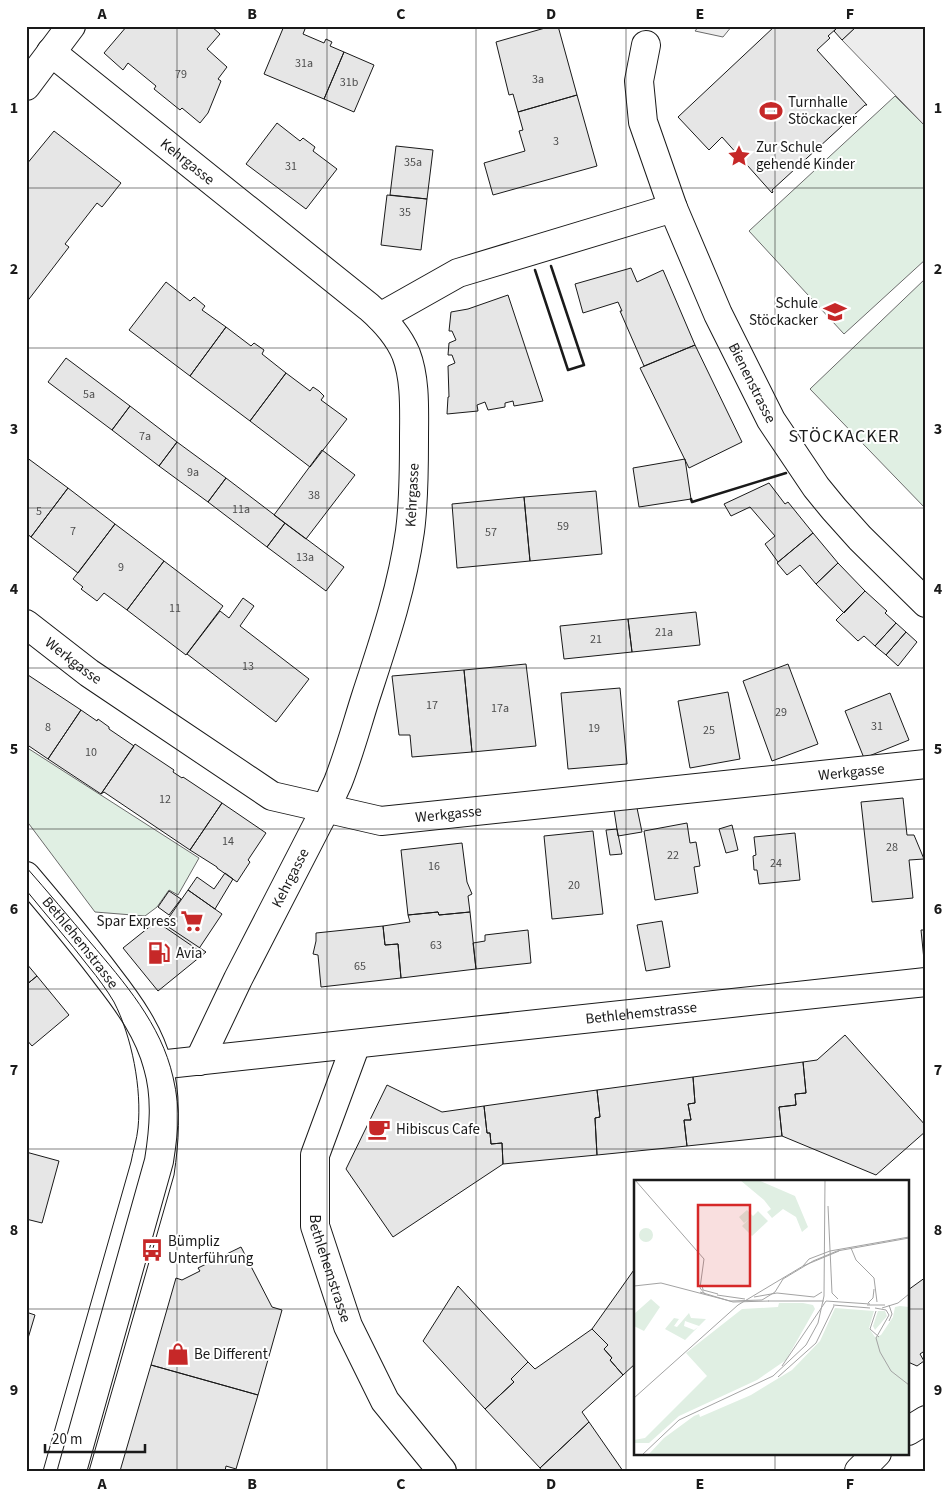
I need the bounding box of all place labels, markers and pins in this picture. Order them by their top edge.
place label: Turnhalle Stöckacker [788,92,858,130]
sports icon: Turnhalle Stöckacker [758,98,784,124]
place label: Zur Schule gehende Kinder [756,137,856,175]
place icon: Zur Schule gehende Kinder [726,143,752,169]
place label: Schule Stöckacker [749,293,819,331]
school or university icon: Schule Stöckacker [822,299,848,325]
supermarket icon: Spar Express [179,908,205,934]
place label: Spar Express [97,911,176,932]
fuel station icon: Avia [146,940,172,966]
place label: Avia [176,943,202,964]
cafe icon: Hibiscus Cafe [366,1116,392,1142]
place label: Hibiscus Cafe [396,1119,480,1140]
place label: Bümpliz Unterführung [168,1231,254,1269]
bus stop icon: Bümpliz Unterführung [139,1237,165,1263]
shop icon: Be Different [165,1341,191,1367]
place label: Be Different [194,1344,268,1365]

